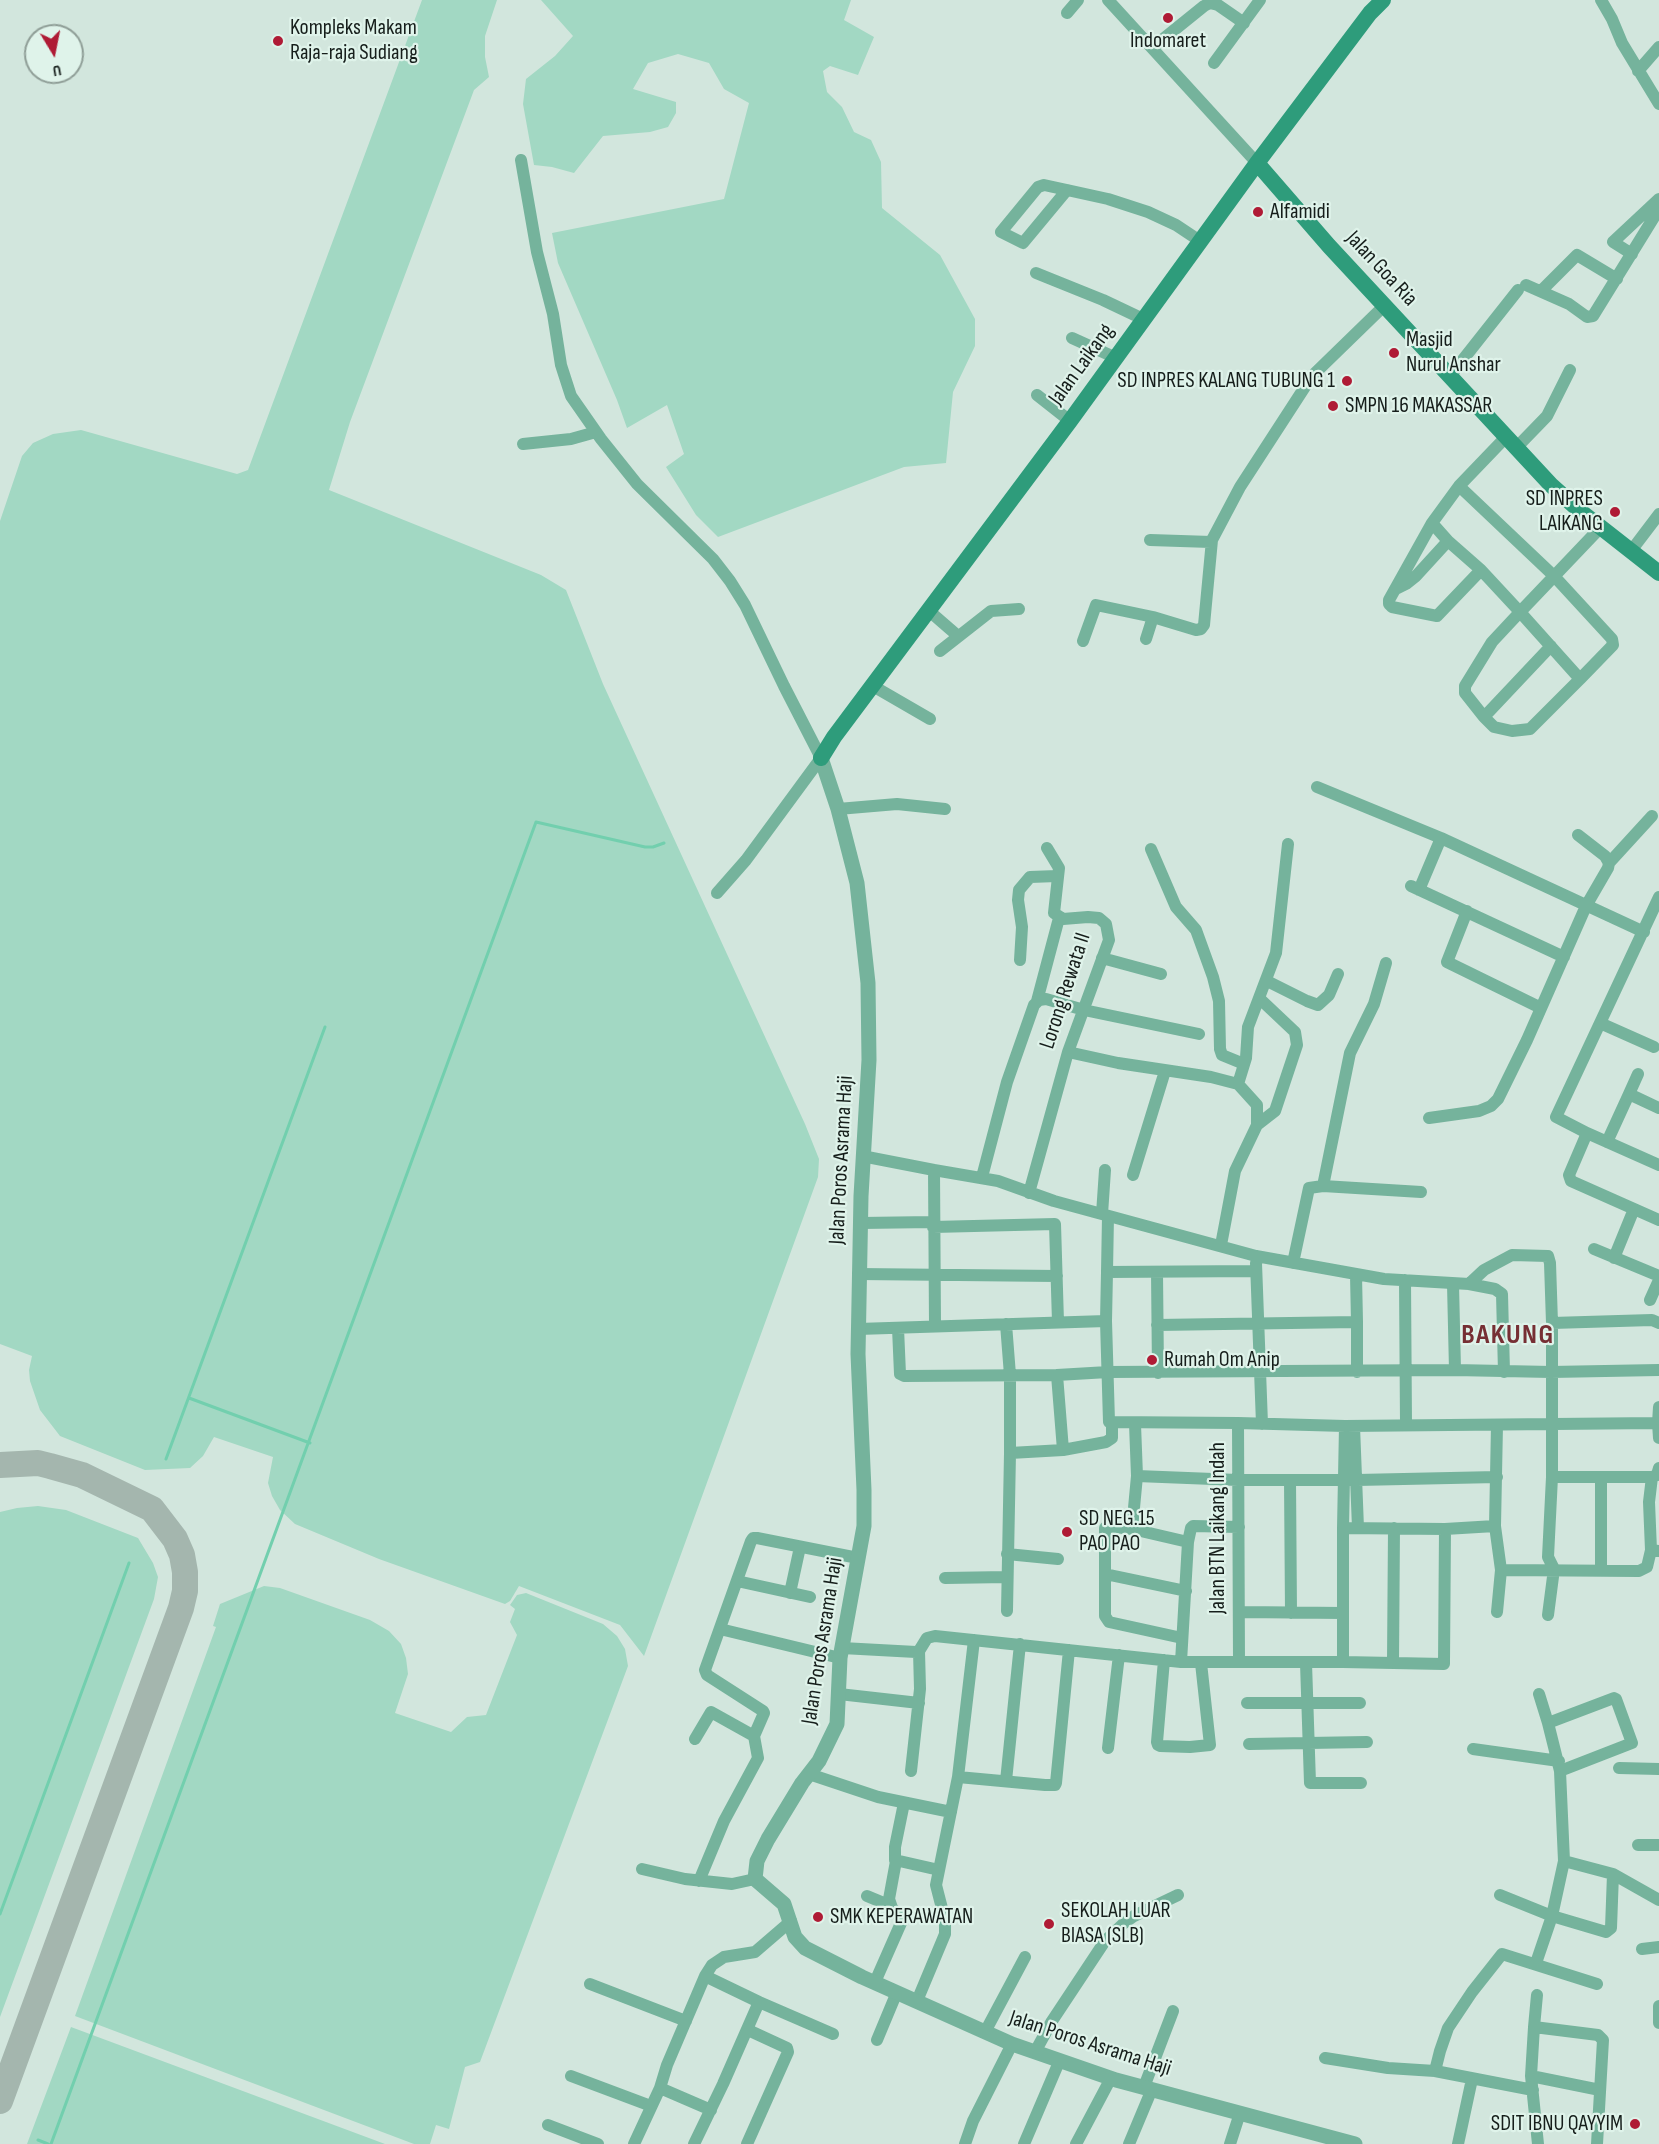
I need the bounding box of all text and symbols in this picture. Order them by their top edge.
marker: Indomaret [1161,11,1175,25]
place label: Kompleks Makam Raja-raja Sudiang [290,15,418,66]
north arrow [24,24,84,84]
place label: Indomaret [1130,28,1206,54]
marker: Kompleks Makam Raja-raja Sudiang [271,34,285,48]
text: U [51,60,63,80]
place label: Alfamidi [1270,199,1330,225]
marker: Alfamidi [1251,205,1265,219]
street label: Jalan Goa Ria [1340,226,1422,312]
street label: Jalan Laikang [1044,319,1120,411]
place label: Masjid Nurul Anshar [1406,327,1501,378]
marker: Masjid Nurul Anshar [1387,346,1401,360]
place label: SD INPRES KALANG TUBUNG 1 [1117,368,1335,394]
marker: SD INPRES KALANG TUBUNG 1 [1340,374,1354,388]
place label: SMPN 16 MAKASSAR [1345,393,1492,419]
marker: SMPN 16 MAKASSAR [1326,399,1340,413]
place label: SD INPRES LAIKANG [1526,486,1603,538]
marker: SD INPRES LAIKANG [1608,505,1622,519]
street label: Lorong Rewata II [1035,930,1097,1052]
street label: Jalan Poros Asrama Haji [824,1075,860,1245]
district label: BAKUNG [1461,1319,1555,1353]
place label: Rumah Om Anip [1164,1347,1280,1373]
marker: Rumah Om Anip [1145,1353,1159,1367]
street label: Jalan BTN Laikang Indah [1205,1442,1231,1614]
place label: SD NEG.15 PAO PAO [1079,1506,1155,1558]
marker: SD NEG.15 PAO PAO [1060,1525,1074,1539]
street label: Jalan Poros Asrama Haji [797,1556,849,1726]
place label: SEKOLAH LUAR BIASA (SLB) [1061,1898,1171,1950]
place label: SMK KEPERAWATAN [830,1904,973,1930]
marker: SMK KEPERAWATAN [811,1910,825,1924]
marker: SEKOLAH LUAR BIASA (SLB) [1042,1917,1056,1931]
street label: Jalan Poros Asrama Haji [1006,2005,1174,2083]
place label: SDIT IBNU QAYYIM [1491,2111,1623,2137]
marker: SDIT IBNU QAYYIM [1628,2117,1642,2131]

